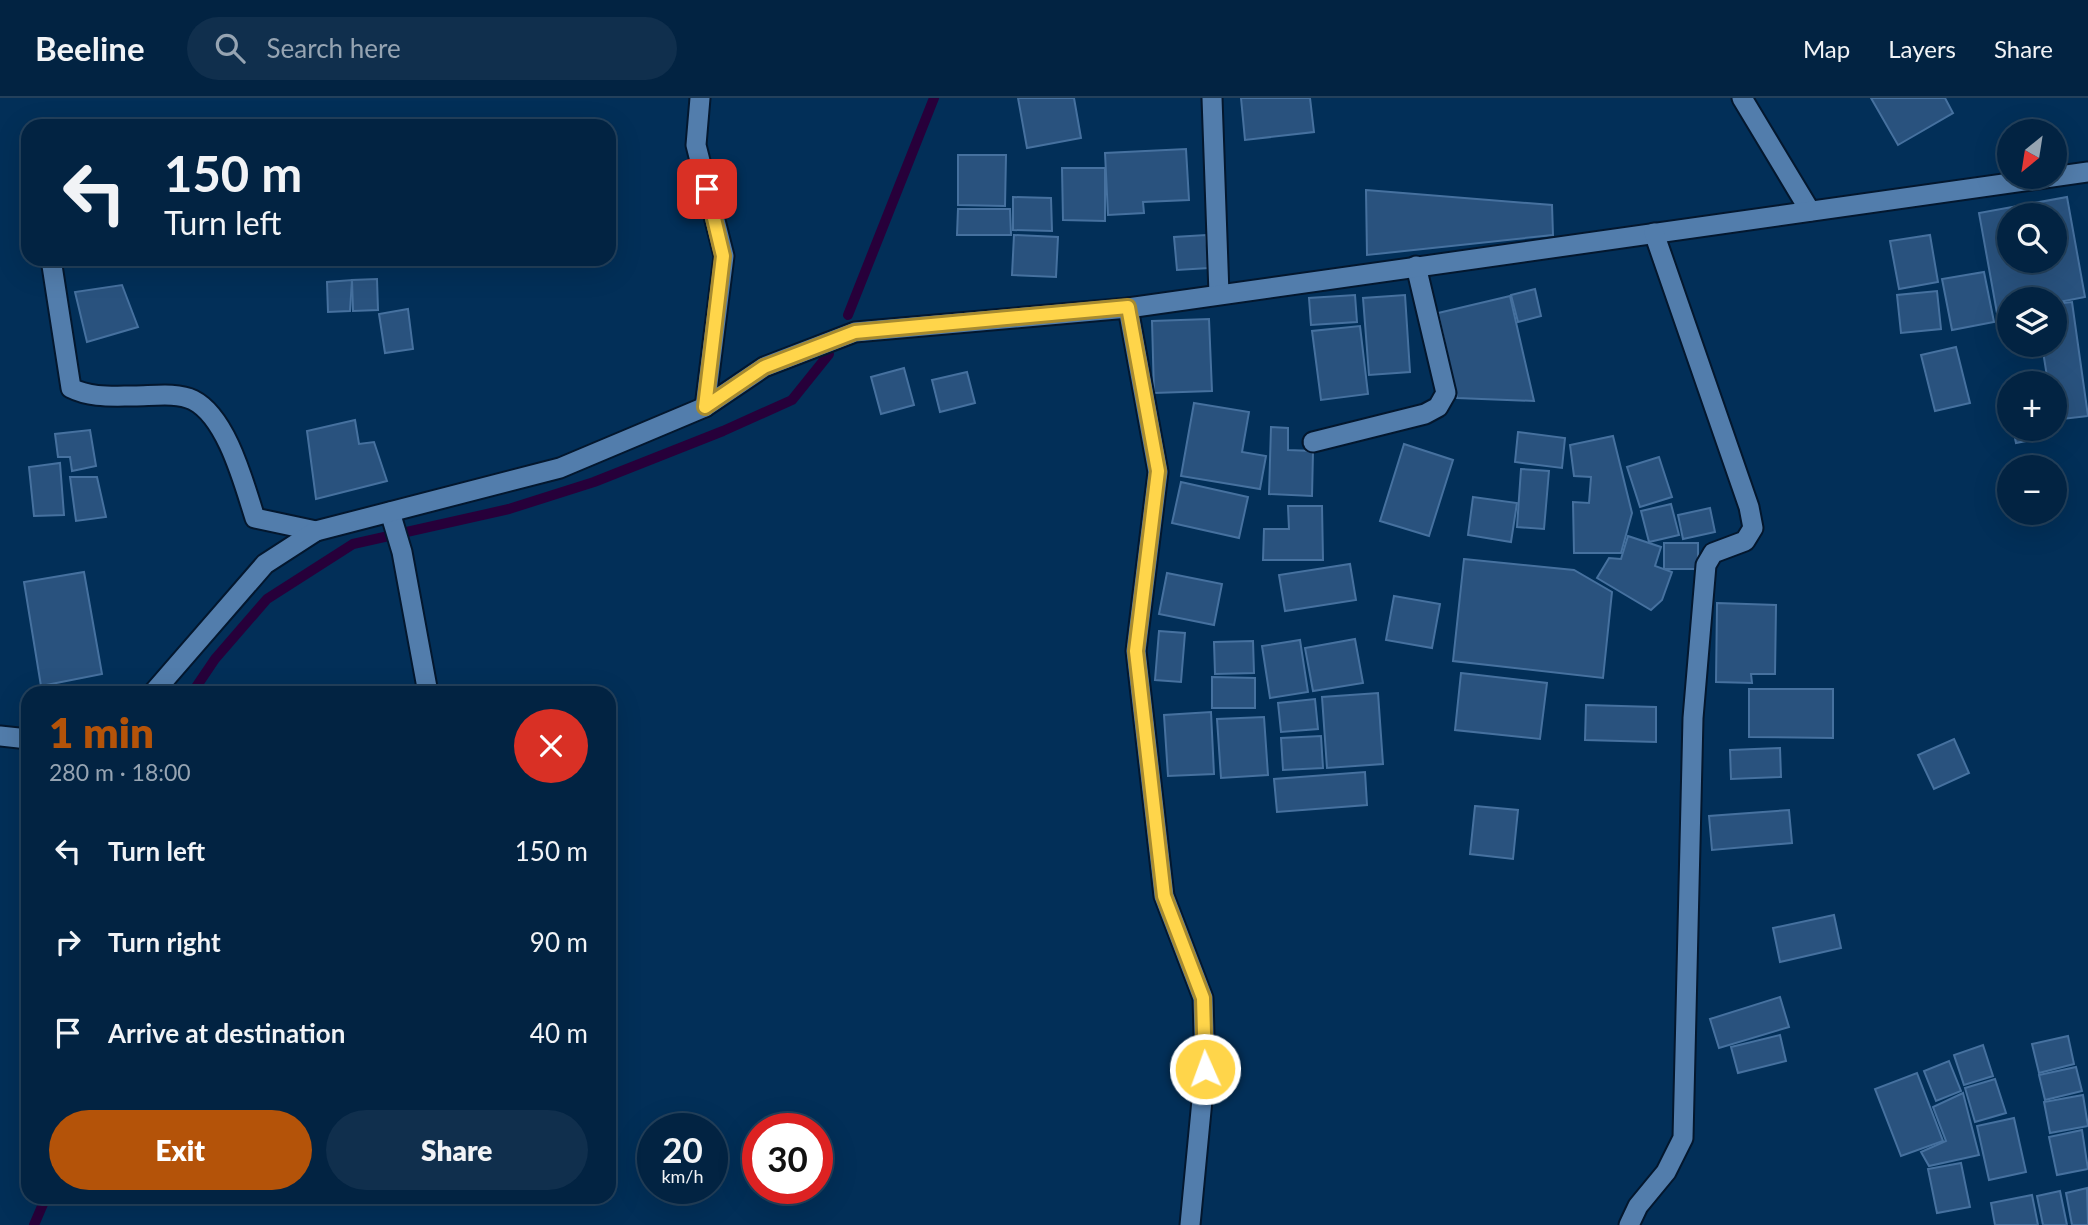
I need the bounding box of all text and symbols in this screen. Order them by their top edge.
search box [187,17,677,80]
text: Beeline [35,28,145,68]
icon: search [211,29,249,67]
text: Search here [267,32,401,64]
text: Map [1803,34,1850,63]
text: Layers [1888,34,1956,63]
text: Share [1994,34,2053,63]
north arrow [1997,119,2067,189]
map controls [1997,119,2067,525]
text: 150 m [164,144,302,202]
icon: left [49,147,140,238]
pin [677,159,737,219]
icon: arrive [688,170,726,208]
text: Turn left [164,203,281,242]
button: search [1997,203,2067,273]
button: layers [1997,287,2067,357]
button: + [1997,371,2067,441]
button: − [1997,455,2067,525]
text: 1 min [49,707,154,757]
button: close [514,709,588,783]
text: 280 m · 18:00 [49,758,191,786]
icon: left [49,832,87,870]
text: Turn left [108,835,205,867]
text: 150 m [515,835,588,867]
icon: right [49,923,87,961]
text: Turn right [108,926,221,958]
text: 90 m [530,926,588,958]
icon: arrive [49,1014,87,1052]
text: Arrive at destination [108,1017,345,1049]
text: 40 m [530,1017,588,1049]
position arrow [1168,1032,1242,1106]
button: Exit [49,1110,312,1190]
button: Share [326,1110,588,1190]
speed limit sign: 30 [742,1113,833,1204]
text: 20 [662,1128,703,1170]
text: km/h [661,1165,704,1187]

